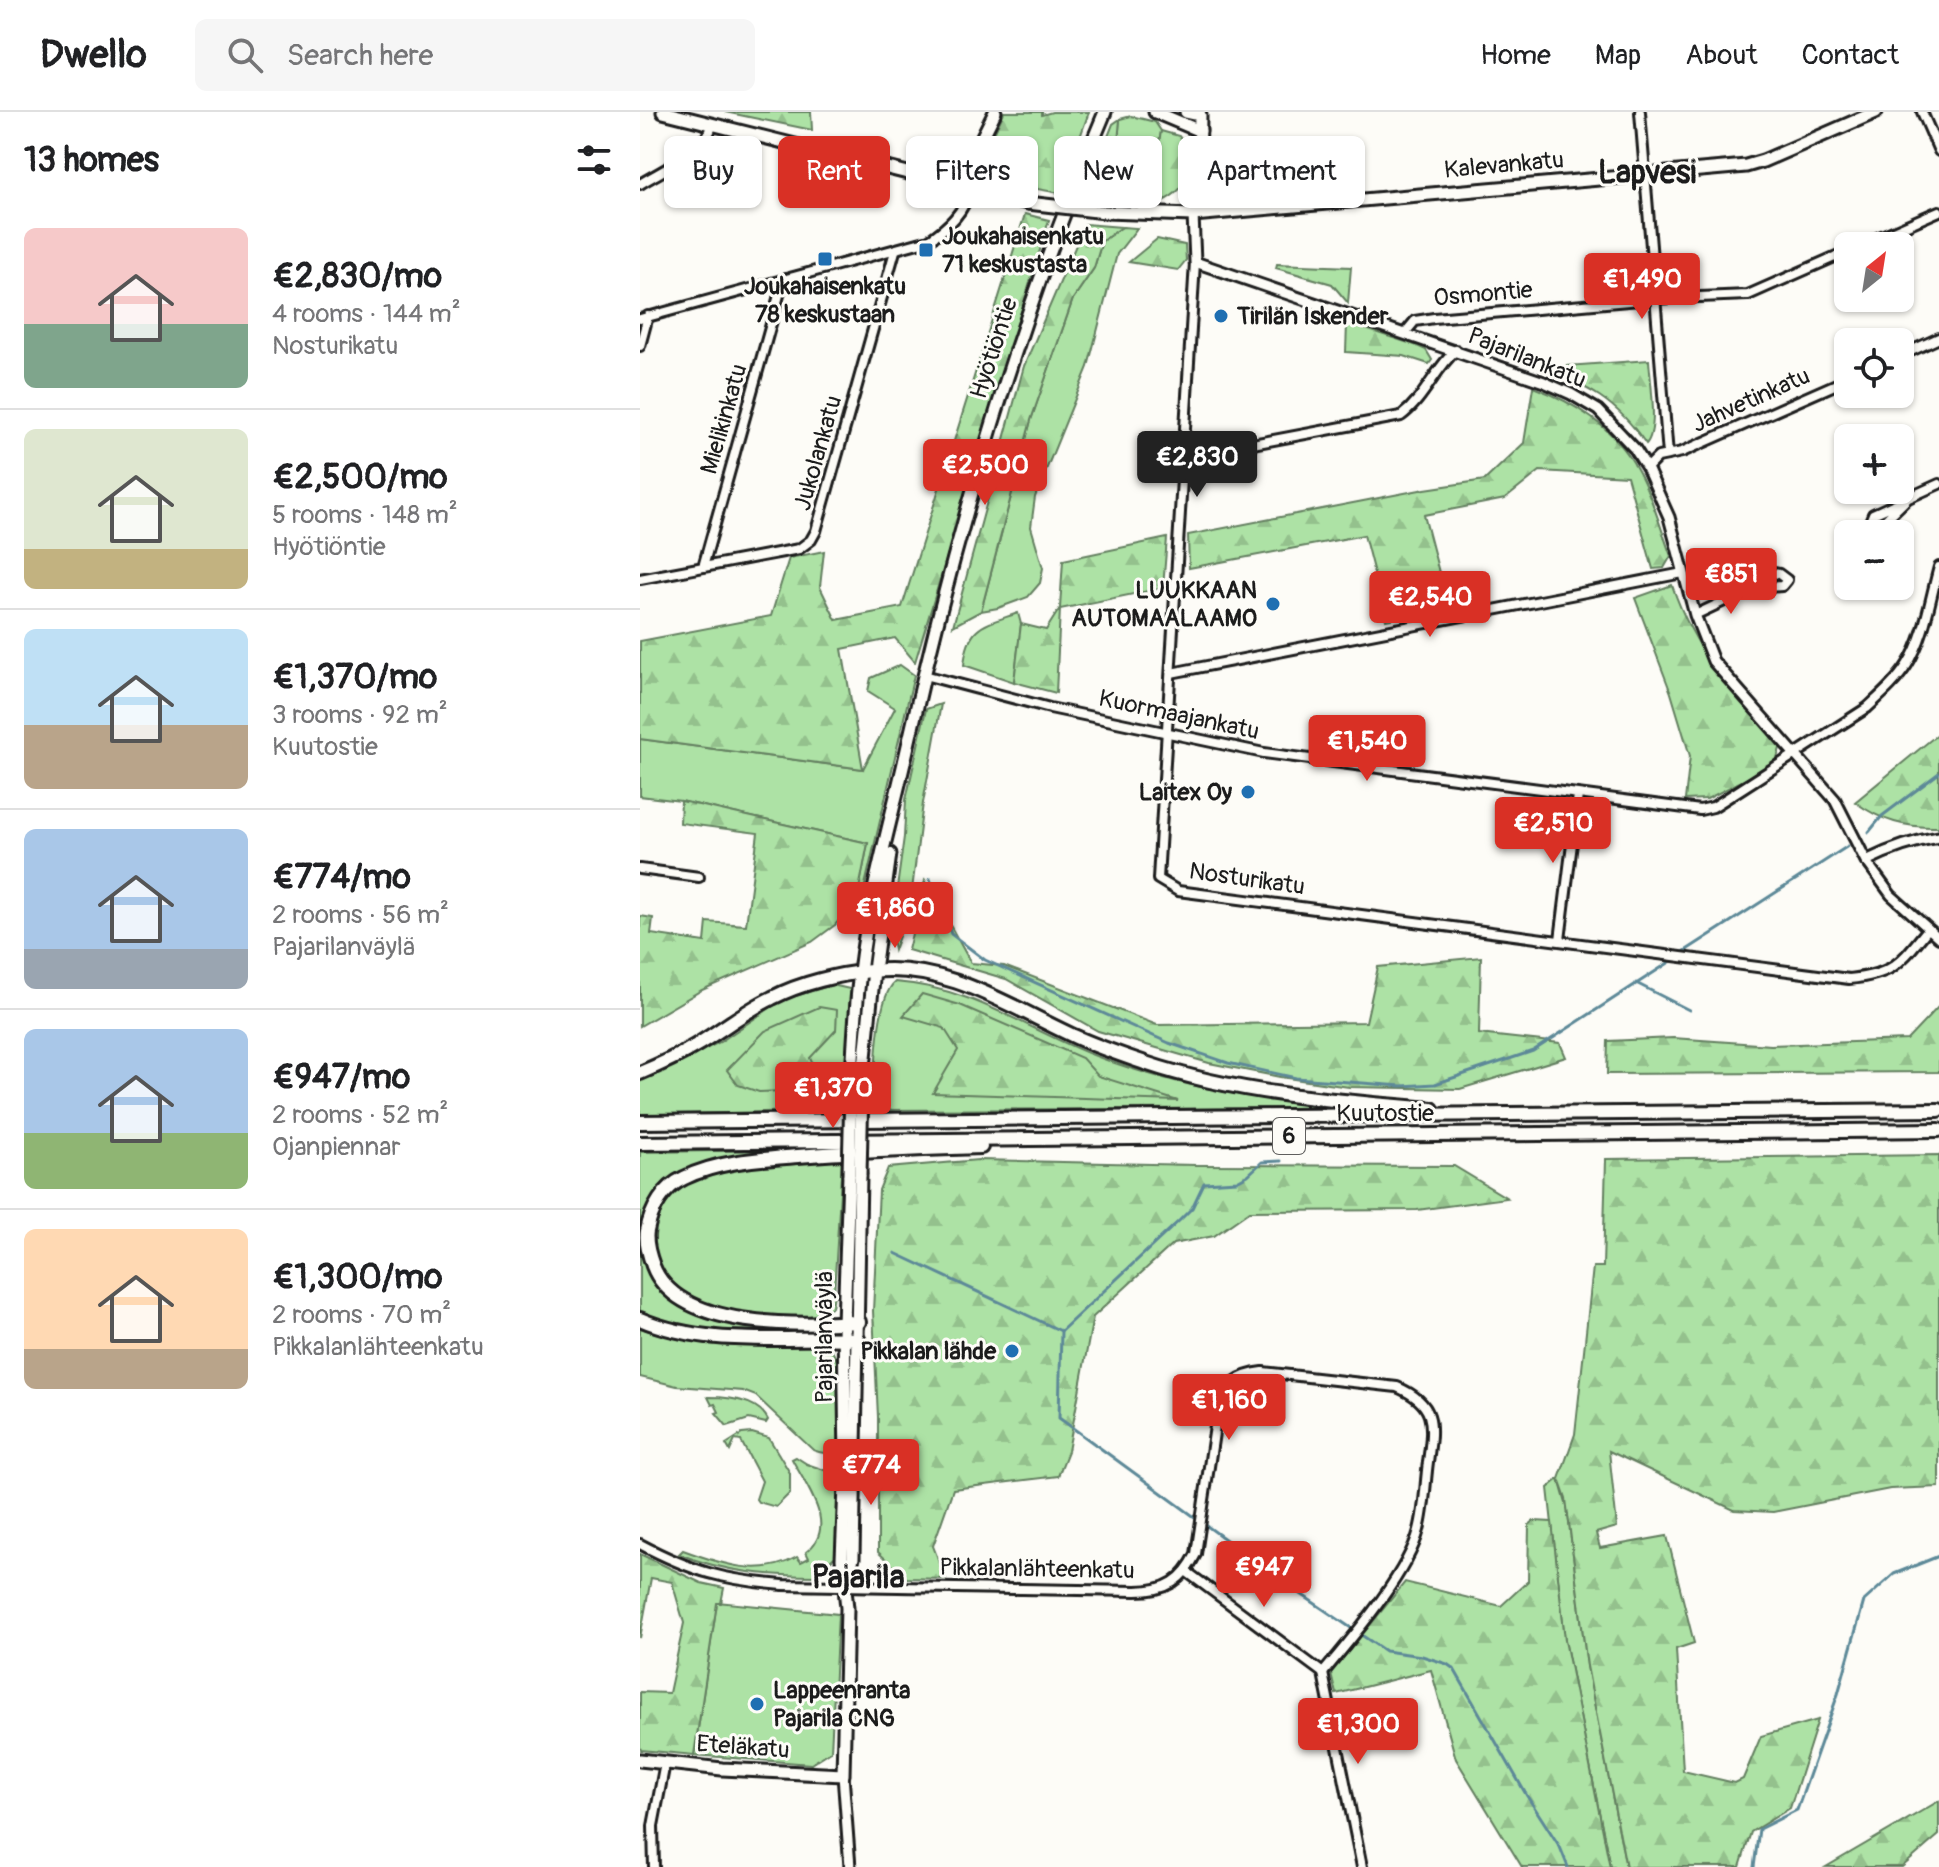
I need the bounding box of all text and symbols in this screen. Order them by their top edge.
search box [195,19,755,91]
text: Dwello [40,31,147,79]
icon: search [223,33,267,77]
text: Search here [287,37,433,74]
text: Home [1480,38,1551,73]
text: Map [1595,38,1641,73]
text: About [1685,38,1758,73]
text: Contact [1802,38,1899,73]
chip: Buy [664,136,762,208]
chip: Rent [778,136,890,208]
chip: Filters [906,136,1038,208]
chip: New [1054,136,1162,208]
chip: Apartment [1178,136,1365,208]
icon: filters [572,138,616,182]
text: 13 homes [24,139,159,182]
street label: Kalevankatu [1443,145,1565,185]
district label: Lapvesi [1598,153,1696,193]
place label: Joukahaisenkatu 71 keskustasta [942,222,1104,279]
north arrow [1834,232,1914,312]
map controls [1834,232,1914,600]
marker: Joukahaisenkatu 71 keskustasta [917,241,935,259]
marker: Joukahaisenkatu 78 keskustaan [816,250,834,268]
pin: €1,490 [1577,253,1707,321]
text: €2,830/mo [272,255,442,298]
icon: home [88,260,184,356]
text: €1,490 [1602,263,1682,295]
place label: Joukahaisenkatu 78 keskustaan [744,272,906,329]
street label: Osmontie [1432,275,1534,313]
street label: Hyötiöntie [964,294,1024,402]
text: 4 rooms · 144 m² [272,298,461,330]
place label: Tirilän Iskender [1236,302,1389,331]
marker: Tirilän Iskender [1212,307,1230,325]
street label: Pajarilankatu [1464,321,1590,395]
button: locate [1834,328,1914,408]
text: Nosturikatu [272,330,398,362]
street label: Mielikinkatu [694,361,754,477]
street label: Jahvetinkatu [1688,361,1814,439]
street label: Jukolankatu [788,392,848,514]
button: + [1834,424,1914,504]
pin: €2,830 [1132,431,1262,499]
pin: €2,500 [920,439,1050,507]
text: €2,830 [1155,441,1239,473]
text: €2,500 [941,449,1029,481]
text: €2,500/mo [272,456,448,499]
icon: home [88,461,184,557]
text: 5 rooms · 148 m² [272,499,458,531]
button: − [1834,520,1914,600]
text: Hyötiöntie [272,531,386,563]
pin: €851 [1684,548,1778,616]
text: €851 [1704,558,1758,590]
pin: €2,540 [1365,571,1495,639]
place label: LUUKKAAN AUTOMAALAAMO [1071,576,1257,633]
text: €2,540 [1387,581,1473,613]
marker: LUUKKAAN AUTOMAALAAMO [1264,595,1282,613]
text: €1,370/mo [272,656,437,699]
icon: home [88,661,184,757]
street label: Kuormaajankatu [1096,684,1262,746]
text: 3 rooms · 92 m² [272,699,448,731]
pin: €1,540 [1302,715,1432,783]
text: €1,540 [1327,725,1407,757]
text: Kuutostie [272,731,378,763]
place label: Laitex Oy [1139,778,1233,807]
marker: Laitex Oy [1239,783,1257,801]
pin: €2,510 [1488,797,1618,865]
text: €2,510 [1513,807,1593,839]
text: €774/mo [272,856,411,899]
street label: Nosturikatu [1187,857,1307,901]
icon: home [88,861,184,957]
pin: €1,860 [830,882,960,950]
text: €1,860 [855,892,935,924]
text: 2 rooms · 56 m² [272,899,449,931]
text: Pajarilanväylä [272,931,415,963]
text: €947/mo [272,1056,410,1099]
icon: home [88,1061,184,1157]
pin: €1,370 [768,1062,898,1130]
text: €1,370 [793,1072,873,1104]
text: 2 rooms · 52 m² [272,1099,448,1131]
street label: Kuutostie [1336,1099,1434,1128]
road number: 6 [1273,1118,1305,1154]
text: Ojanpiennar [272,1131,401,1163]
text: €1,300/mo [272,1256,442,1299]
icon: home [88,1261,184,1357]
street label: Pajarilanväylä [810,1271,839,1403]
text: 2 rooms · 70 m² [272,1299,451,1331]
text: Pikkalanlähteenkatu [272,1331,484,1363]
place label: Pikkalan lähde [860,1337,997,1366]
marker: Pikkalan lähde [1003,1342,1021,1360]
pin: €1,160 [1164,1374,1294,1442]
text: €1,160 [1191,1384,1268,1416]
pin: €774 [824,1439,918,1507]
text: €774 [841,1449,901,1481]
pin: €947 [1217,1541,1311,1609]
text: €947 [1234,1551,1294,1583]
street label: Pikkalanlähteenkatu [939,1553,1135,1585]
district label: Pajarila [811,1558,905,1598]
place label: Lappeenranta Pajarila CNG [773,1676,910,1733]
marker: Lappeenranta Pajarila CNG [748,1695,766,1713]
pin: €1,300 [1293,1698,1423,1766]
text: €1,300 [1316,1708,1400,1740]
street label: Eteläkatu [695,1729,791,1765]

